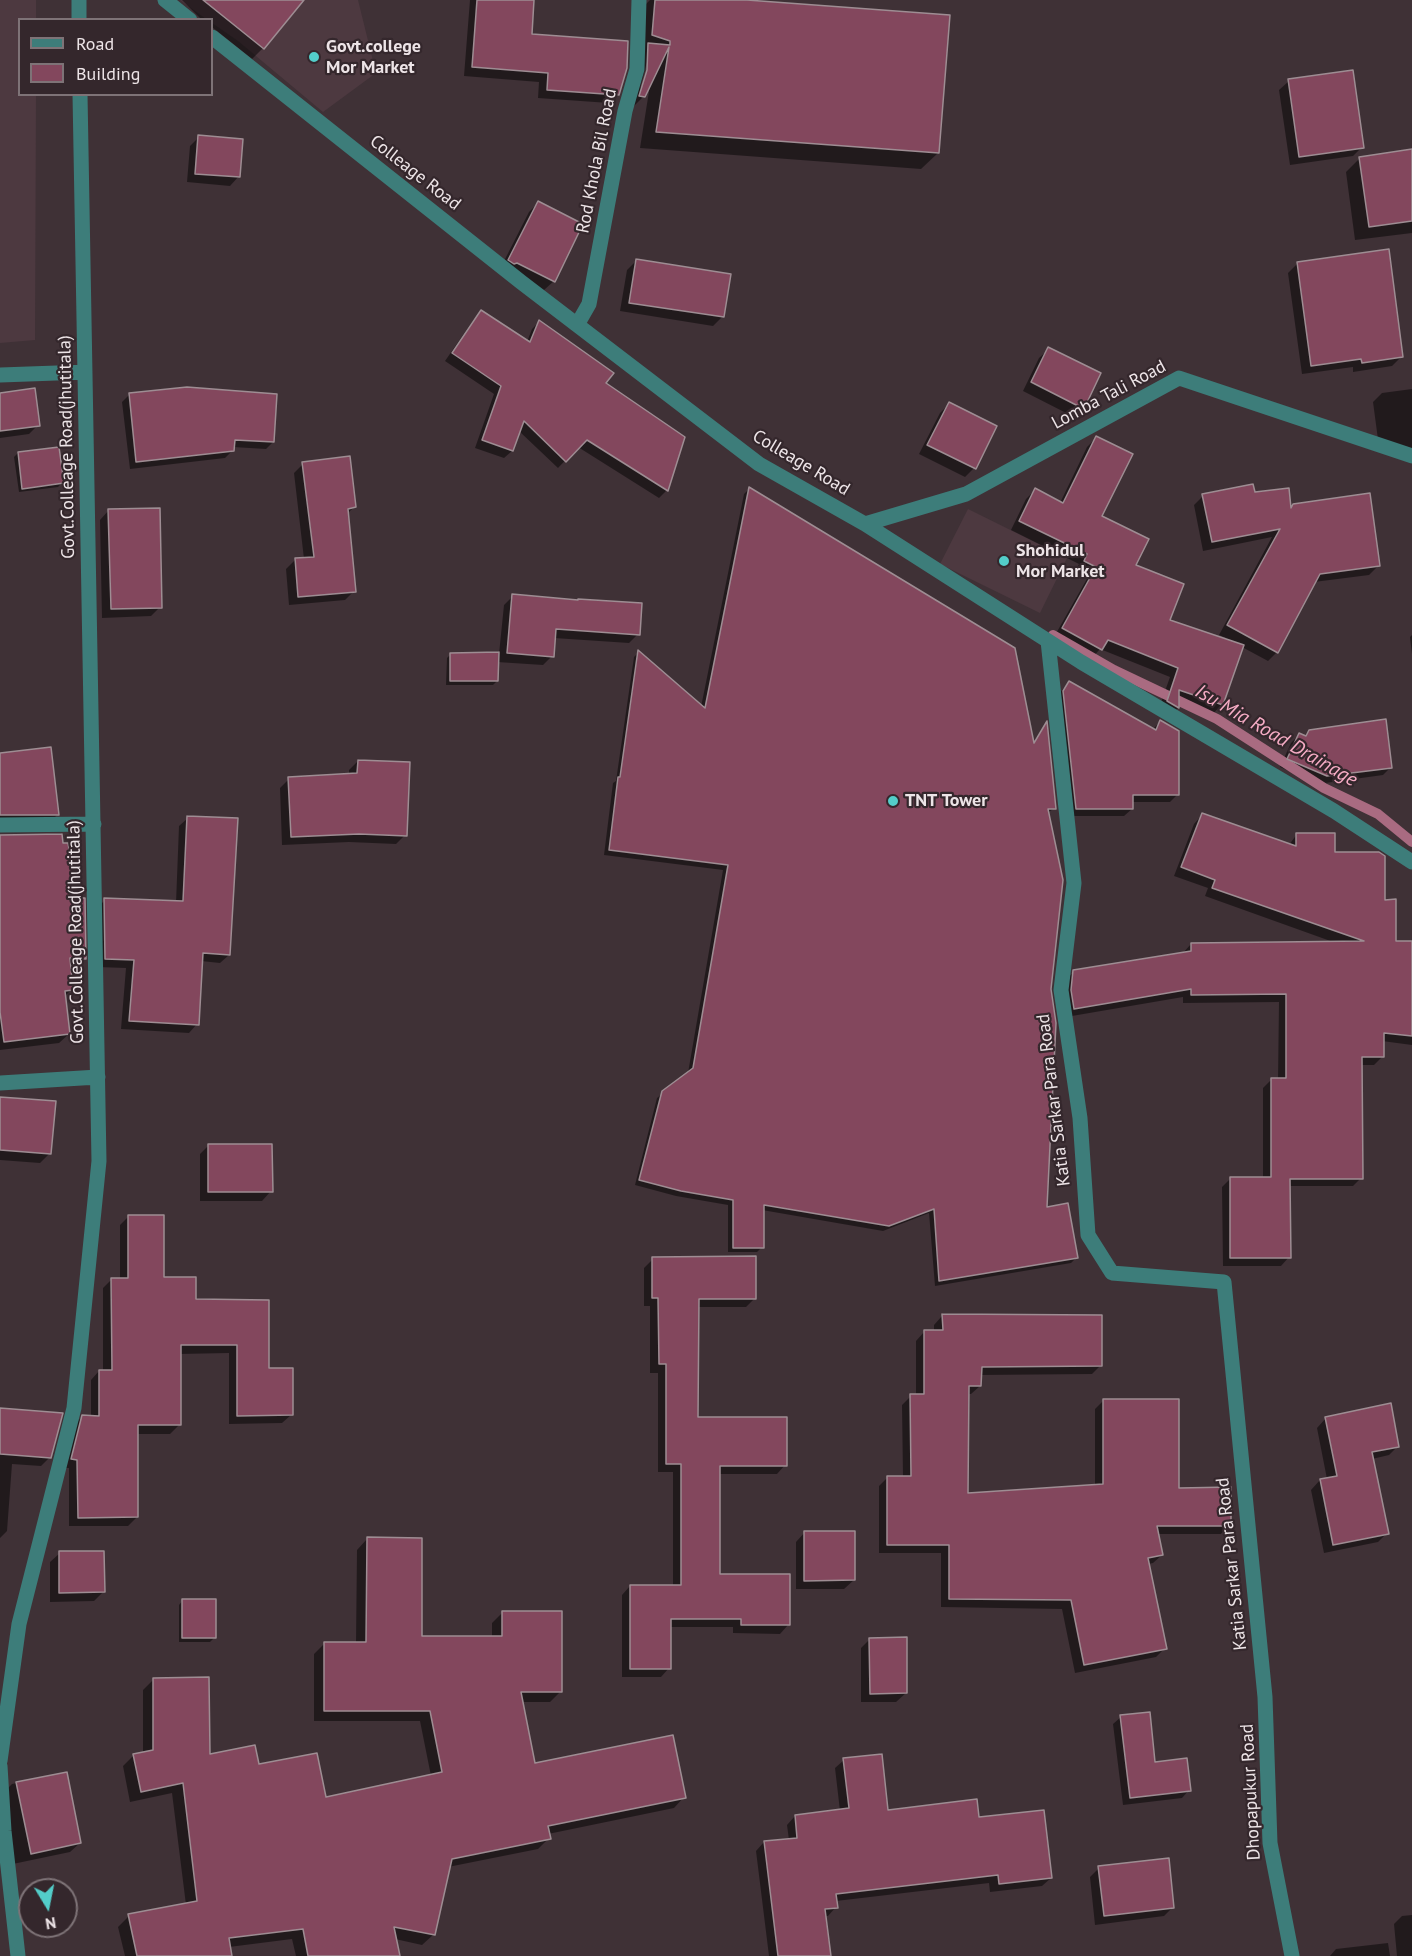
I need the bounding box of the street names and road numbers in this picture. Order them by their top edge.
street label: Rod Khola Bil Road [572,87,622,235]
street label: Colleage Road [365,131,465,215]
street label: Govt.Colleage Road(jhutitala) [54,335,80,559]
street label: Lomba Tali Road [1048,356,1170,434]
street label: Colleage Road [748,426,854,500]
street label: Govt.Colleage Road(jhutitala) [63,820,89,1044]
street label: Katia Sarkar Para Road [1033,1013,1075,1187]
street label: Katia Sarkar Para Road [1212,1477,1252,1651]
street label: Dhopapukur Road [1237,1723,1265,1861]

